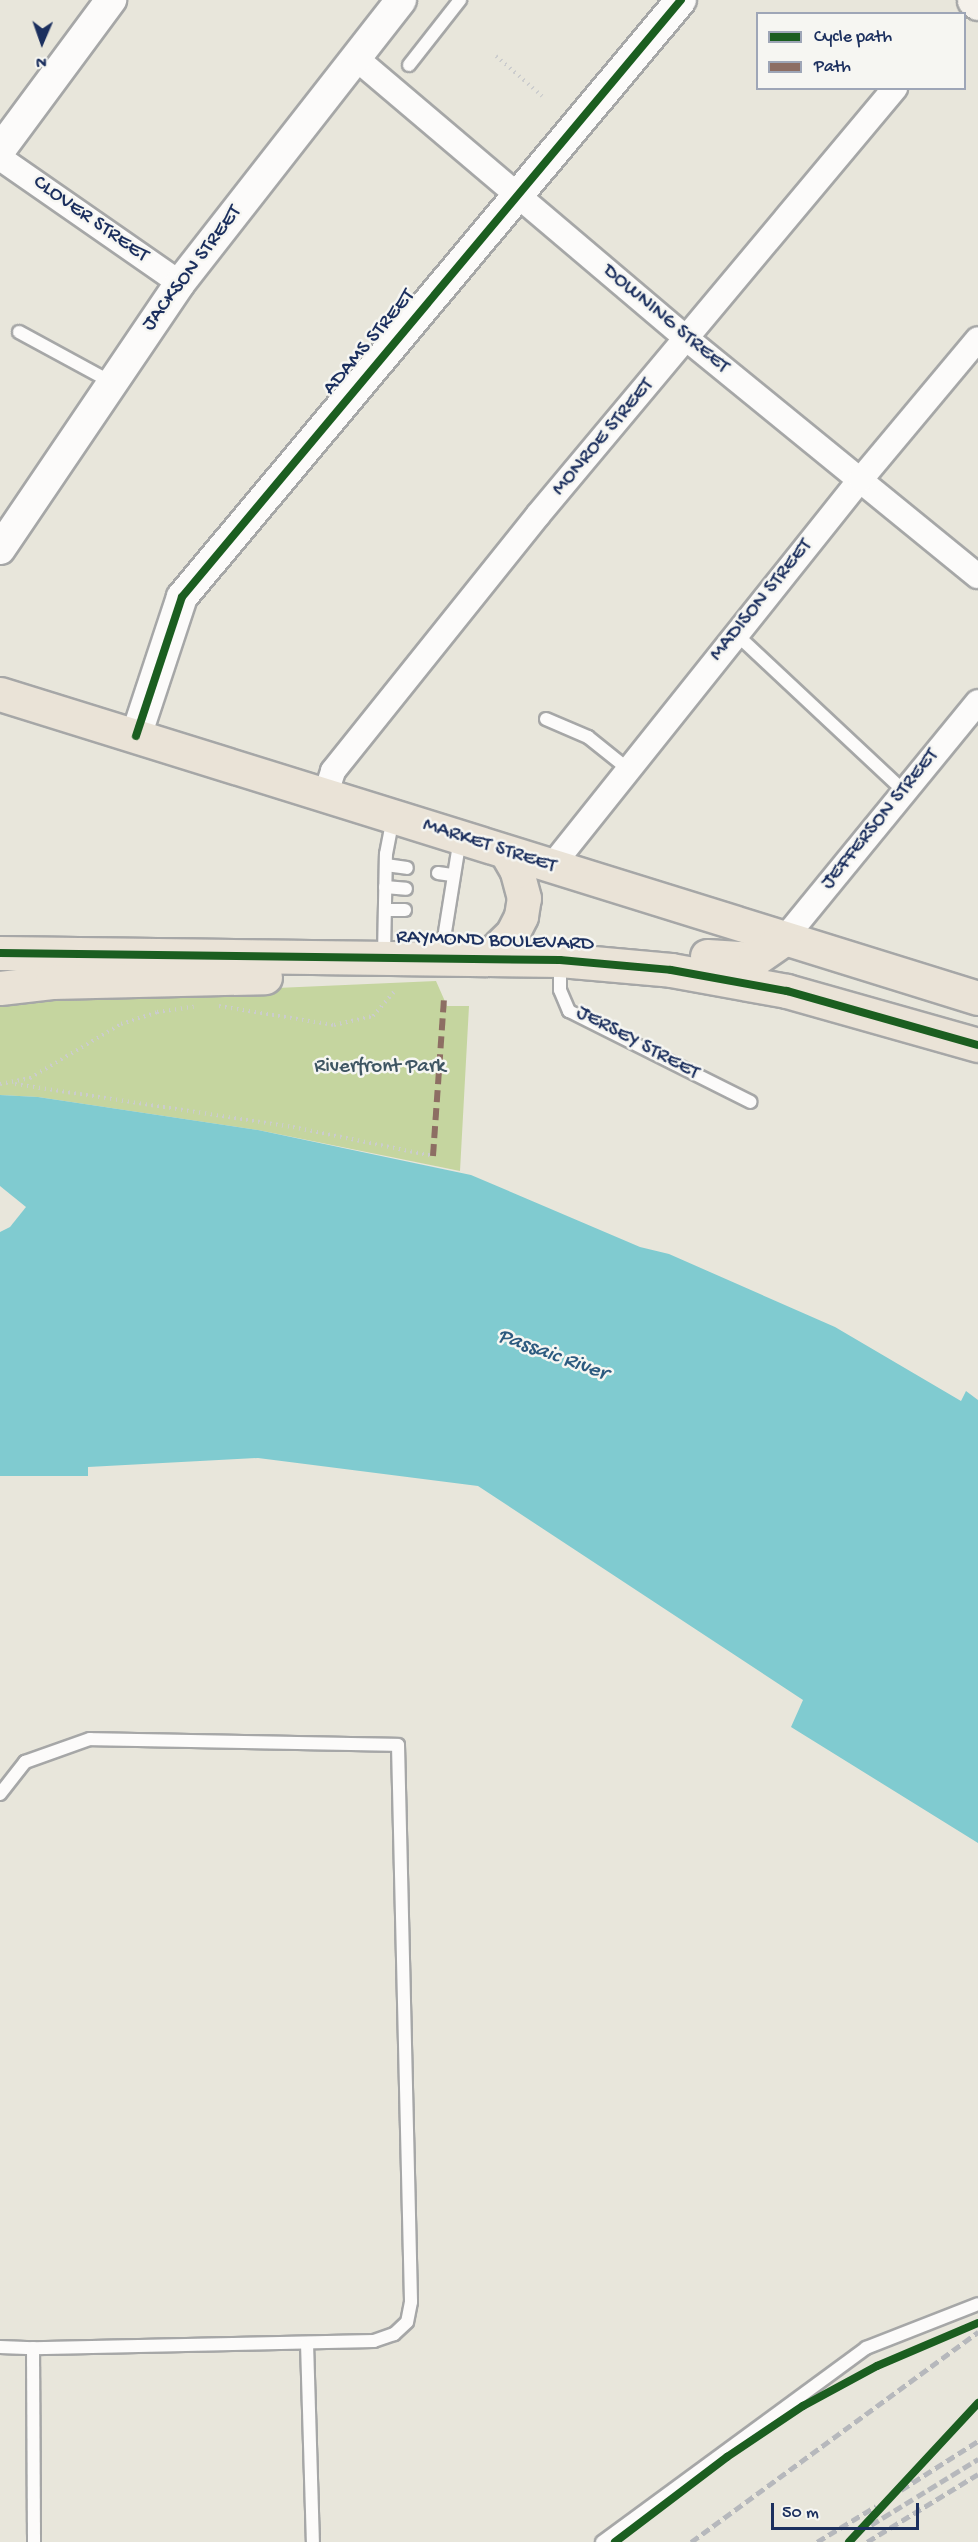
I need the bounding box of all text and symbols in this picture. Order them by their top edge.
north arrow [12,12,72,72]
legend [756,12,966,90]
text: Cycle path [814,27,892,48]
text: N [36,51,47,70]
text: Path [814,57,851,78]
street label: CLOVER STREET [27,171,153,269]
street label: JACKSON STREET [138,201,248,337]
street label: DOWNING STREET [596,260,734,380]
street label: ADAMS STREET [318,285,422,401]
street label: MONROE STREET [548,374,660,502]
street label: MADISON STREET [705,535,819,667]
street label: JEFFERSON STREET [816,744,946,896]
street label: MARKET STREET [419,814,559,880]
street label: RAYMOND BOULEVARD [396,926,594,958]
street label: JERSEY STREET [571,1001,703,1087]
park label: Riverfront Park [314,1055,446,1081]
water label: Passaic River [493,1324,611,1388]
scale bar [774,2491,922,2529]
text: 50 m [782,2503,819,2524]

